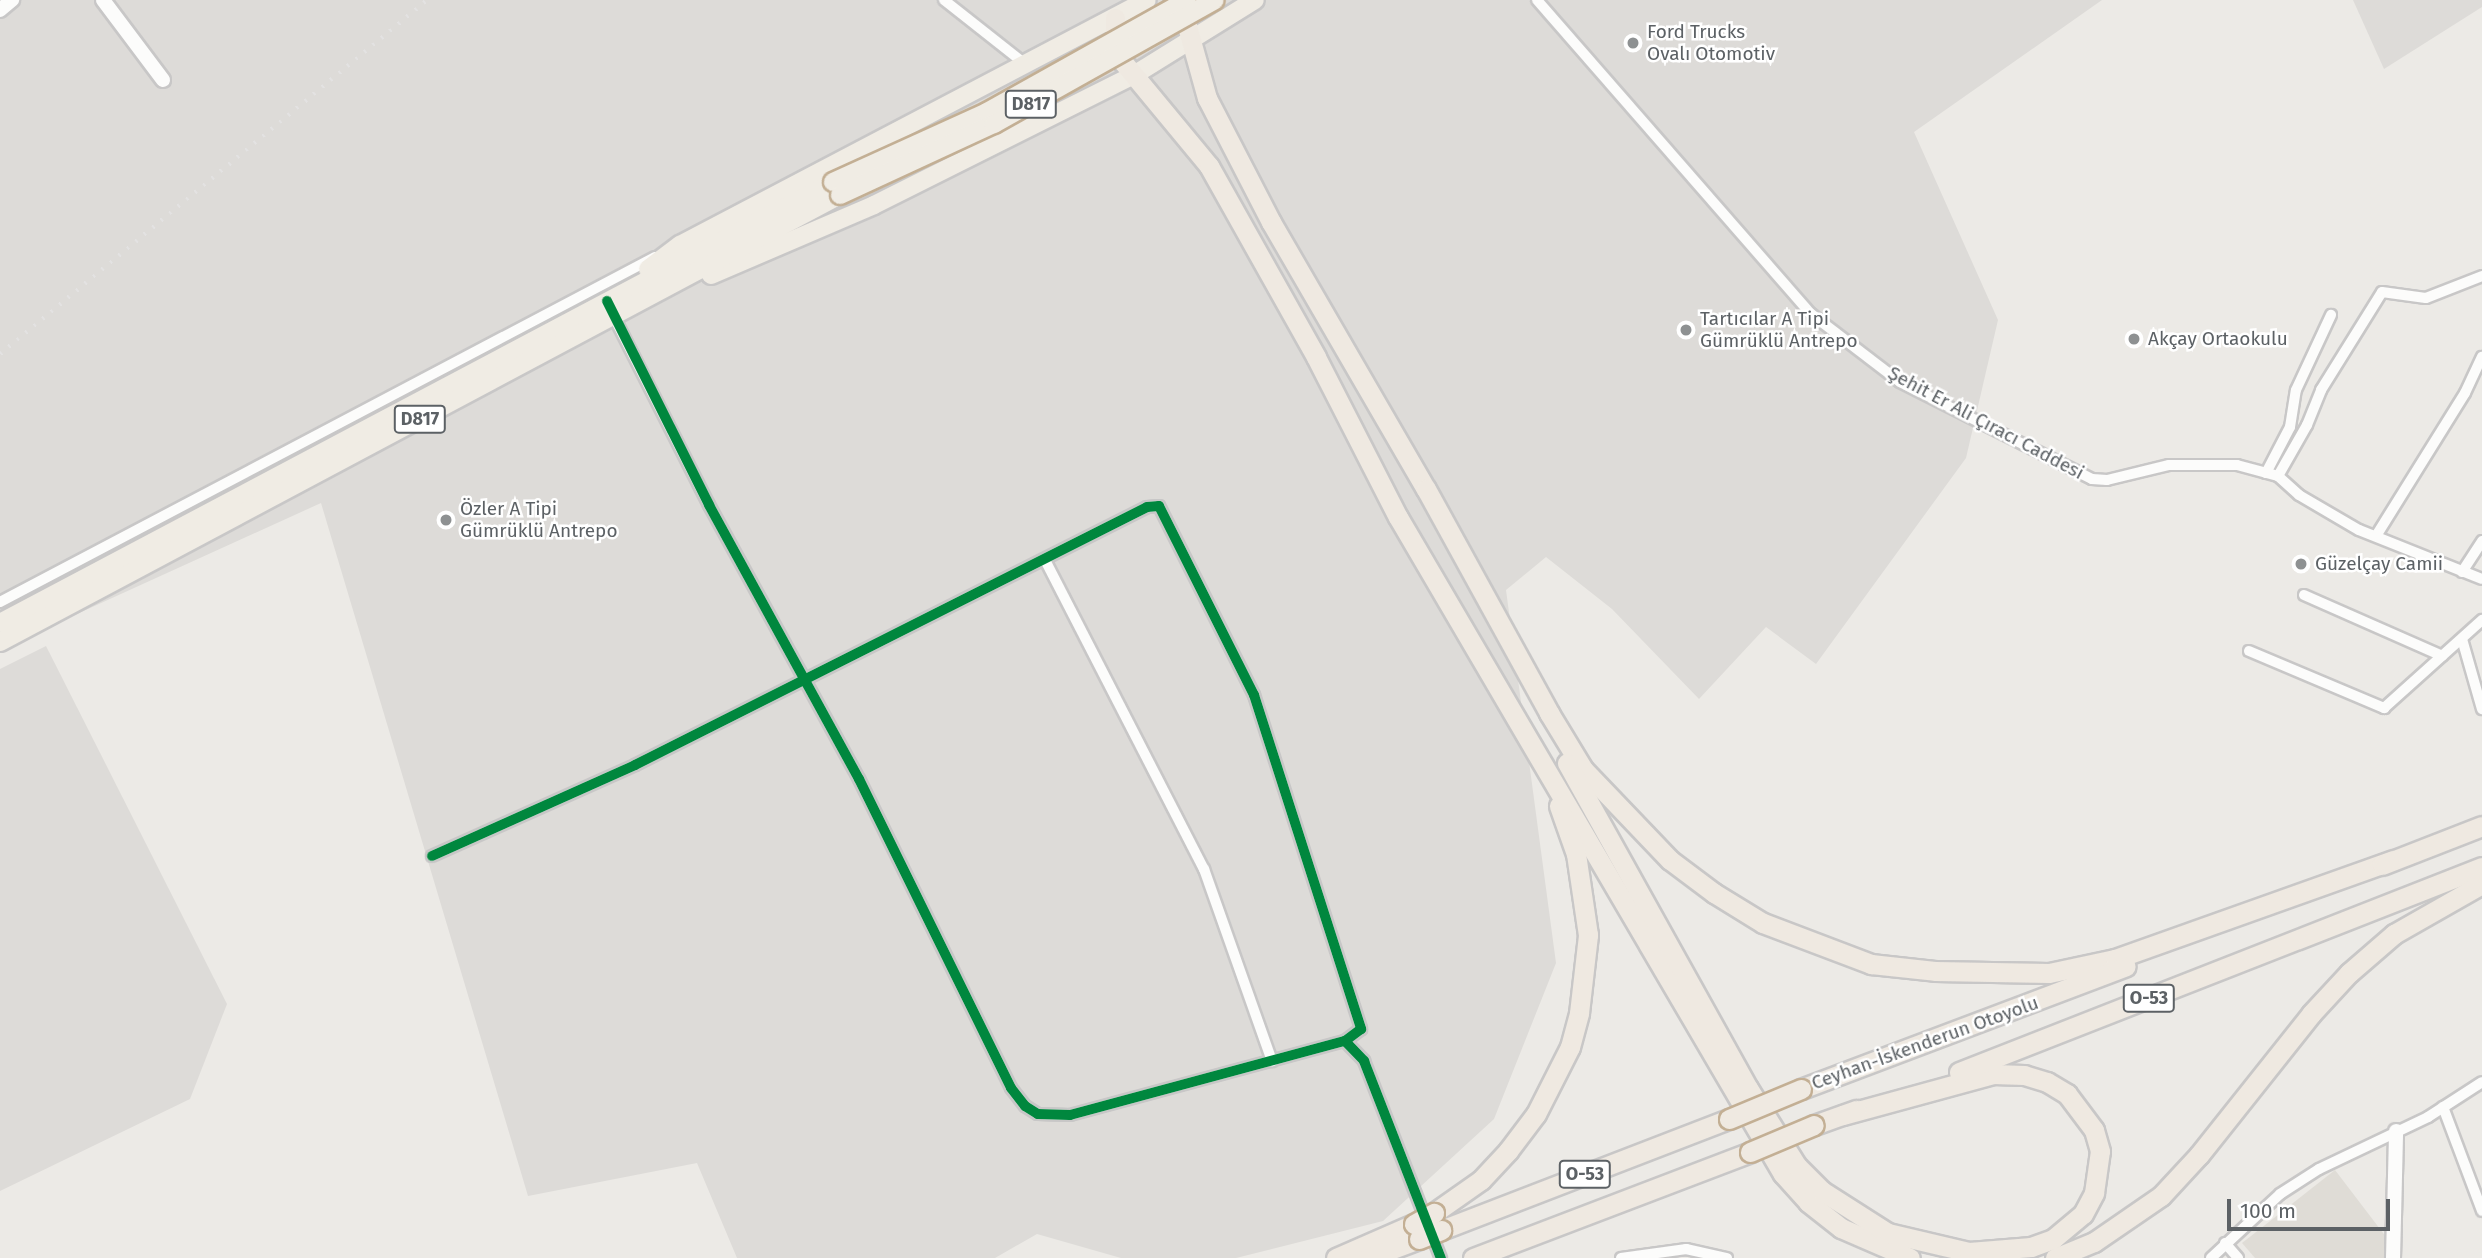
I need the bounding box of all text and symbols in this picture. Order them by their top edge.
place label: Ford Trucks Ovalı Otomotiv [1647,21,1775,65]
marker: Ford Trucks Ovalı Otomotiv [1625,35,1641,51]
road number: D817 [1005,90,1057,119]
place label: Tartıcılar A Tipi Gümrüklü Antrepo [1700,308,1857,352]
marker: Tartıcılar A Tipi Gümrüklü Antrepo [1678,322,1694,338]
place label: Akçay Ortaokulu [2148,328,2288,350]
marker: Akçay Ortaokulu [2126,331,2142,347]
street label: Şehit Er Ali Çıracı Caddesi [1884,362,2088,484]
road number: D817 [394,404,446,433]
place label: Özler A Tipi Gümrüklü Antrepo [460,498,617,542]
marker: Özler A Tipi Gümrüklü Antrepo [438,512,454,528]
place label: Güzelçay Camii [2315,553,2443,575]
marker: Güzelçay Camii [2293,556,2309,572]
road number: O-53 [2123,984,2175,1013]
street label: Ceyhan-İskenderun Otoyolu [1808,991,2042,1095]
road number: O-53 [1559,1160,1611,1189]
scale bar [2230,1184,2393,1228]
text: 100 m [2240,1198,2296,1224]

